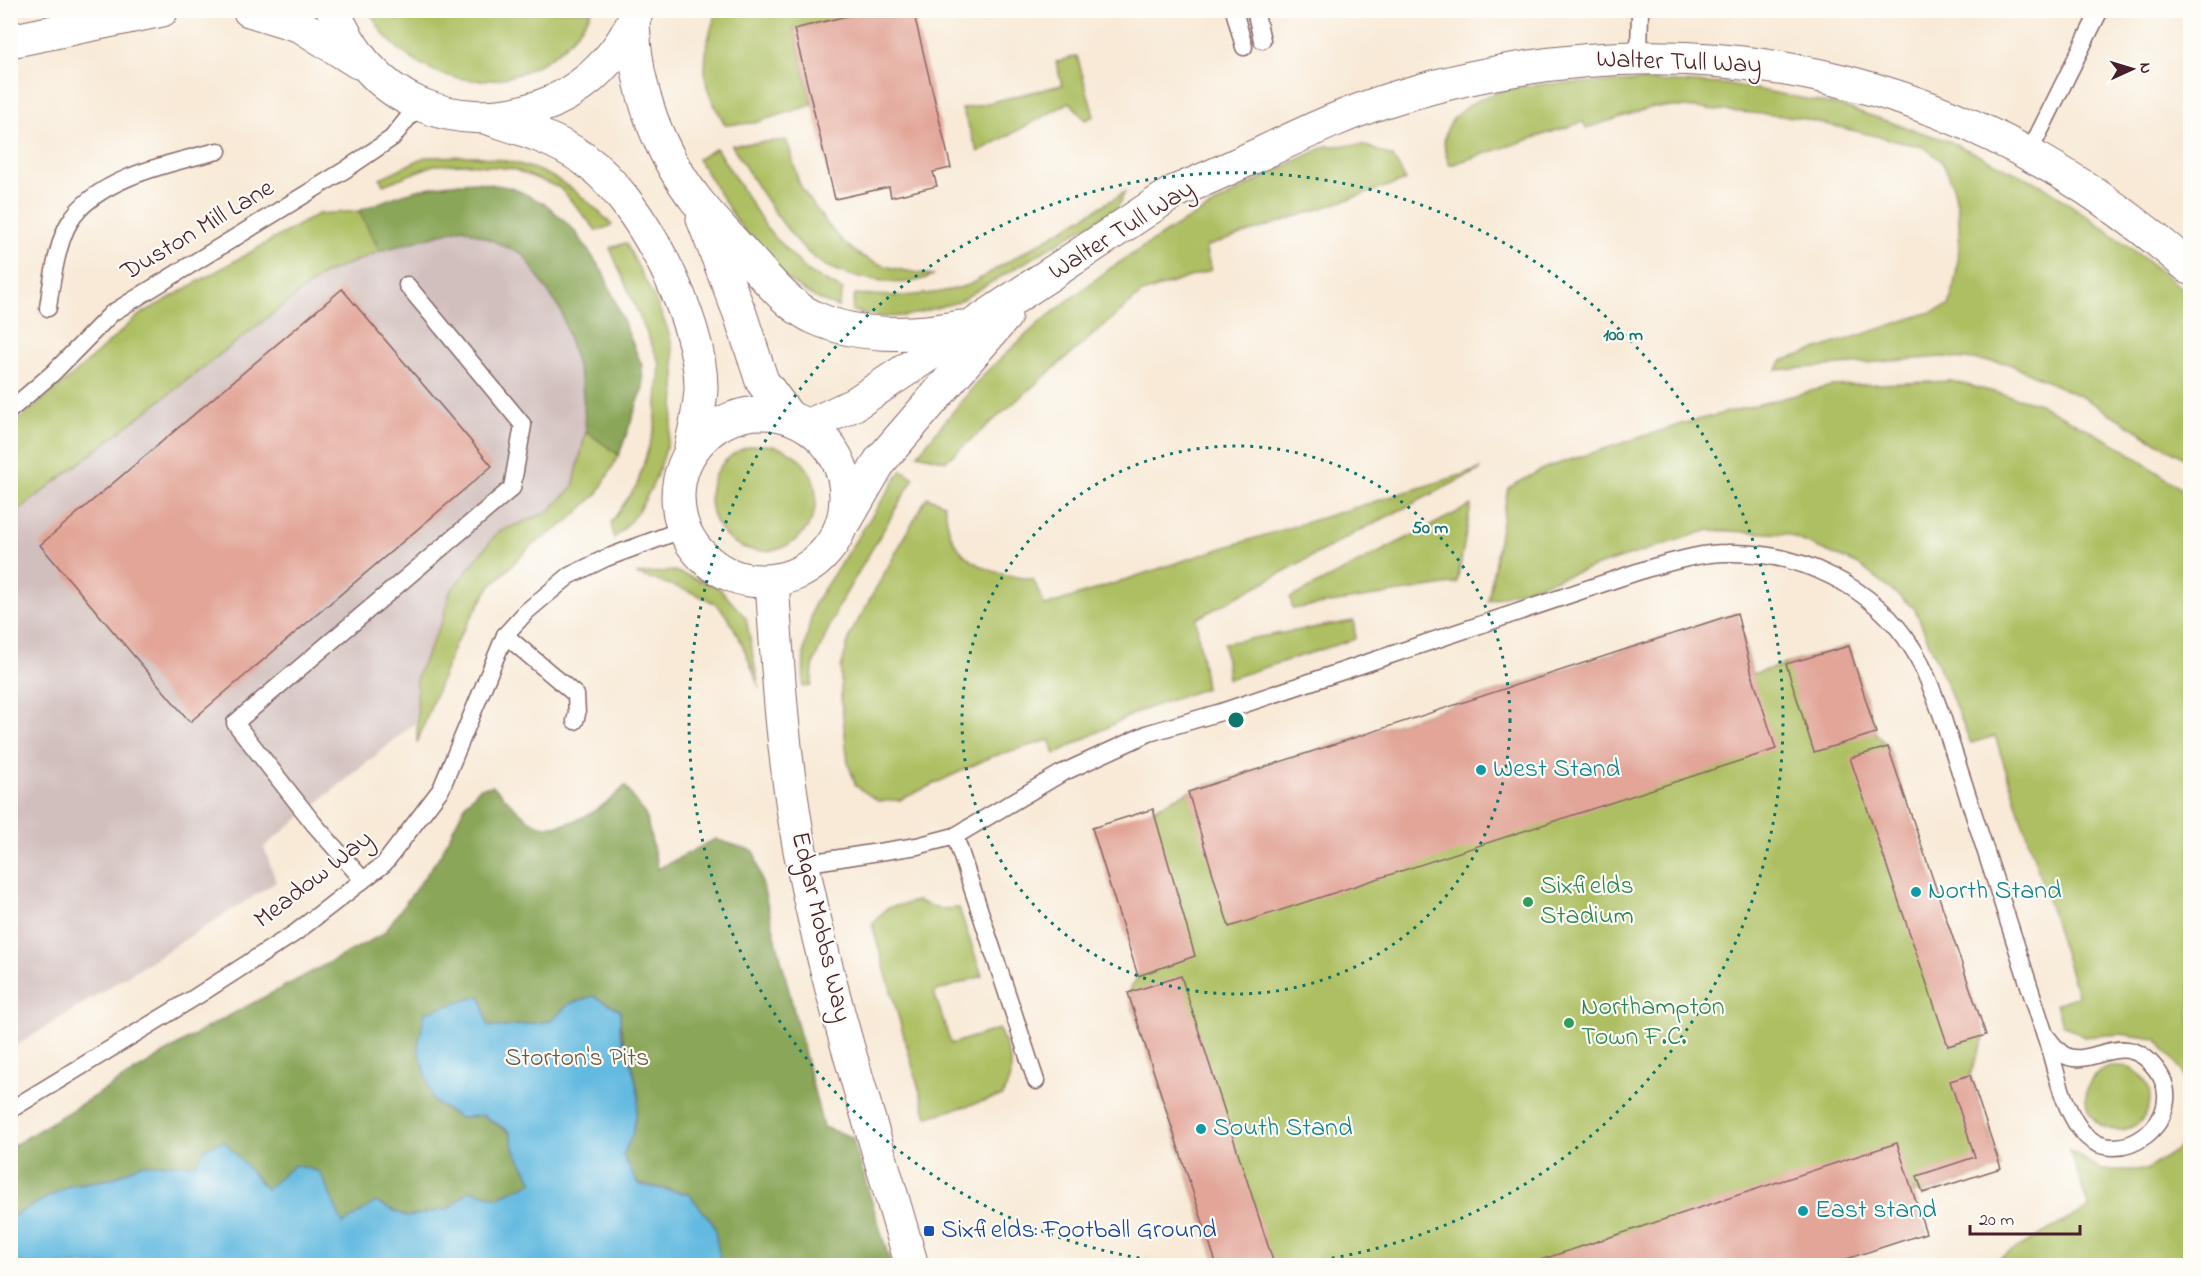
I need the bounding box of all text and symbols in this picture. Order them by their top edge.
north arrow [2102,39,2162,99]
street label: Walter Tull Way [1596,41,1762,85]
text: N [2133,62,2157,75]
street label: Duston Mill Lane [113,170,282,292]
street label: Walter Tull Way [1042,171,1202,291]
text: 100 m [1603,323,1643,349]
text: 50 m [1412,516,1448,542]
centre of rings [1226,710,1246,730]
place label: West Stand [1493,751,1621,789]
marker: West Stand [1474,763,1488,777]
street label: Meadow Way [246,821,382,939]
street label: Edgar Mobbs Way [780,828,860,1026]
place label: Sixfields Stadium [1540,868,1634,936]
place label: North Stand [1928,873,2062,911]
marker: North Stand [1909,885,1923,899]
marker: Sixfields Stadium [1521,895,1535,909]
place label: Northampton Town F.C. [1581,989,1725,1057]
marker: Northampton Town F.C. [1562,1016,1576,1030]
park label: Storton's Pits [505,1040,649,1078]
place label: South Stand [1213,1110,1353,1148]
marker: South Stand [1194,1122,1208,1136]
place label: East stand [1815,1192,1937,1230]
scale bar [1970,1198,2080,1236]
marker: East stand [1796,1204,1810,1218]
text: 20 m [1979,1208,2014,1234]
place label: Sixfields: Football Ground [941,1212,1217,1250]
marker: Sixfields: Football Ground [922,1224,936,1238]

